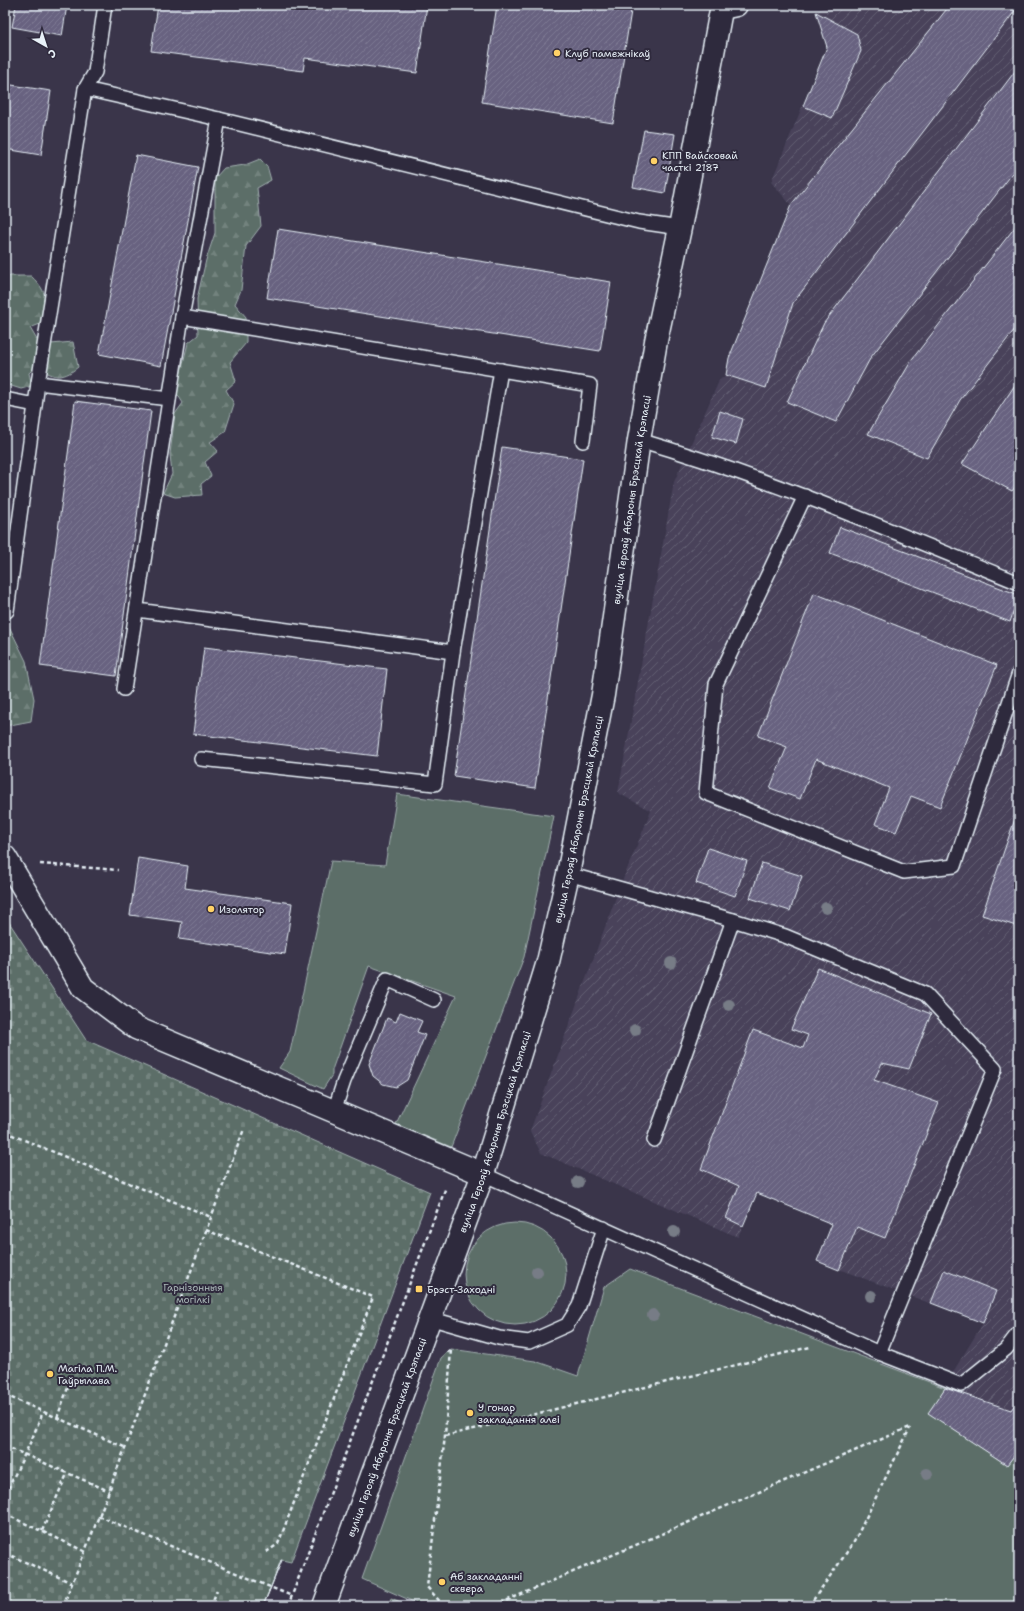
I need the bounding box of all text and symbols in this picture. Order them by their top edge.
north arrow [26,26,66,66]
text: С [44,45,59,61]
place label: Клуб памежнікаў [565,47,651,60]
marker: Клуб памежнікаў [552,48,562,58]
place label: КПП Вайсковай часткі 2187 [662,149,738,174]
marker: КПП Вайсковай часткі 2187 [649,156,659,166]
street label: вуліца Герояў Абароны Брэсцкай Крэпасці [610,394,654,605]
street label: вуліца Герояў Абароны Брэсцкай Крэпасці [551,714,606,924]
place label: Изолятор [219,903,265,916]
marker: Изолятор [206,904,216,914]
street label: вуліца Герояў Абароны Брэсцкай Крэпасці [456,1029,534,1235]
park label: Гарнізонныя могілкі [163,1281,223,1306]
place label: Брэст-Заходні [427,1283,495,1296]
marker: Брэст-Заходні [414,1284,424,1294]
street label: вуліца Герояў Абароны Брэсцкай Крэпасці [344,1336,429,1539]
place label: Магіла П.М. Гаўрылава [58,1362,117,1387]
marker: Магіла П.М. Гаўрылава [45,1369,55,1379]
place label: У гонар закладання алеі [478,1401,560,1426]
marker: У гонар закладання алеі [465,1408,475,1418]
place label: Аб закладанні сквера [450,1570,522,1595]
marker: Аб закладанні сквера [437,1577,447,1587]

